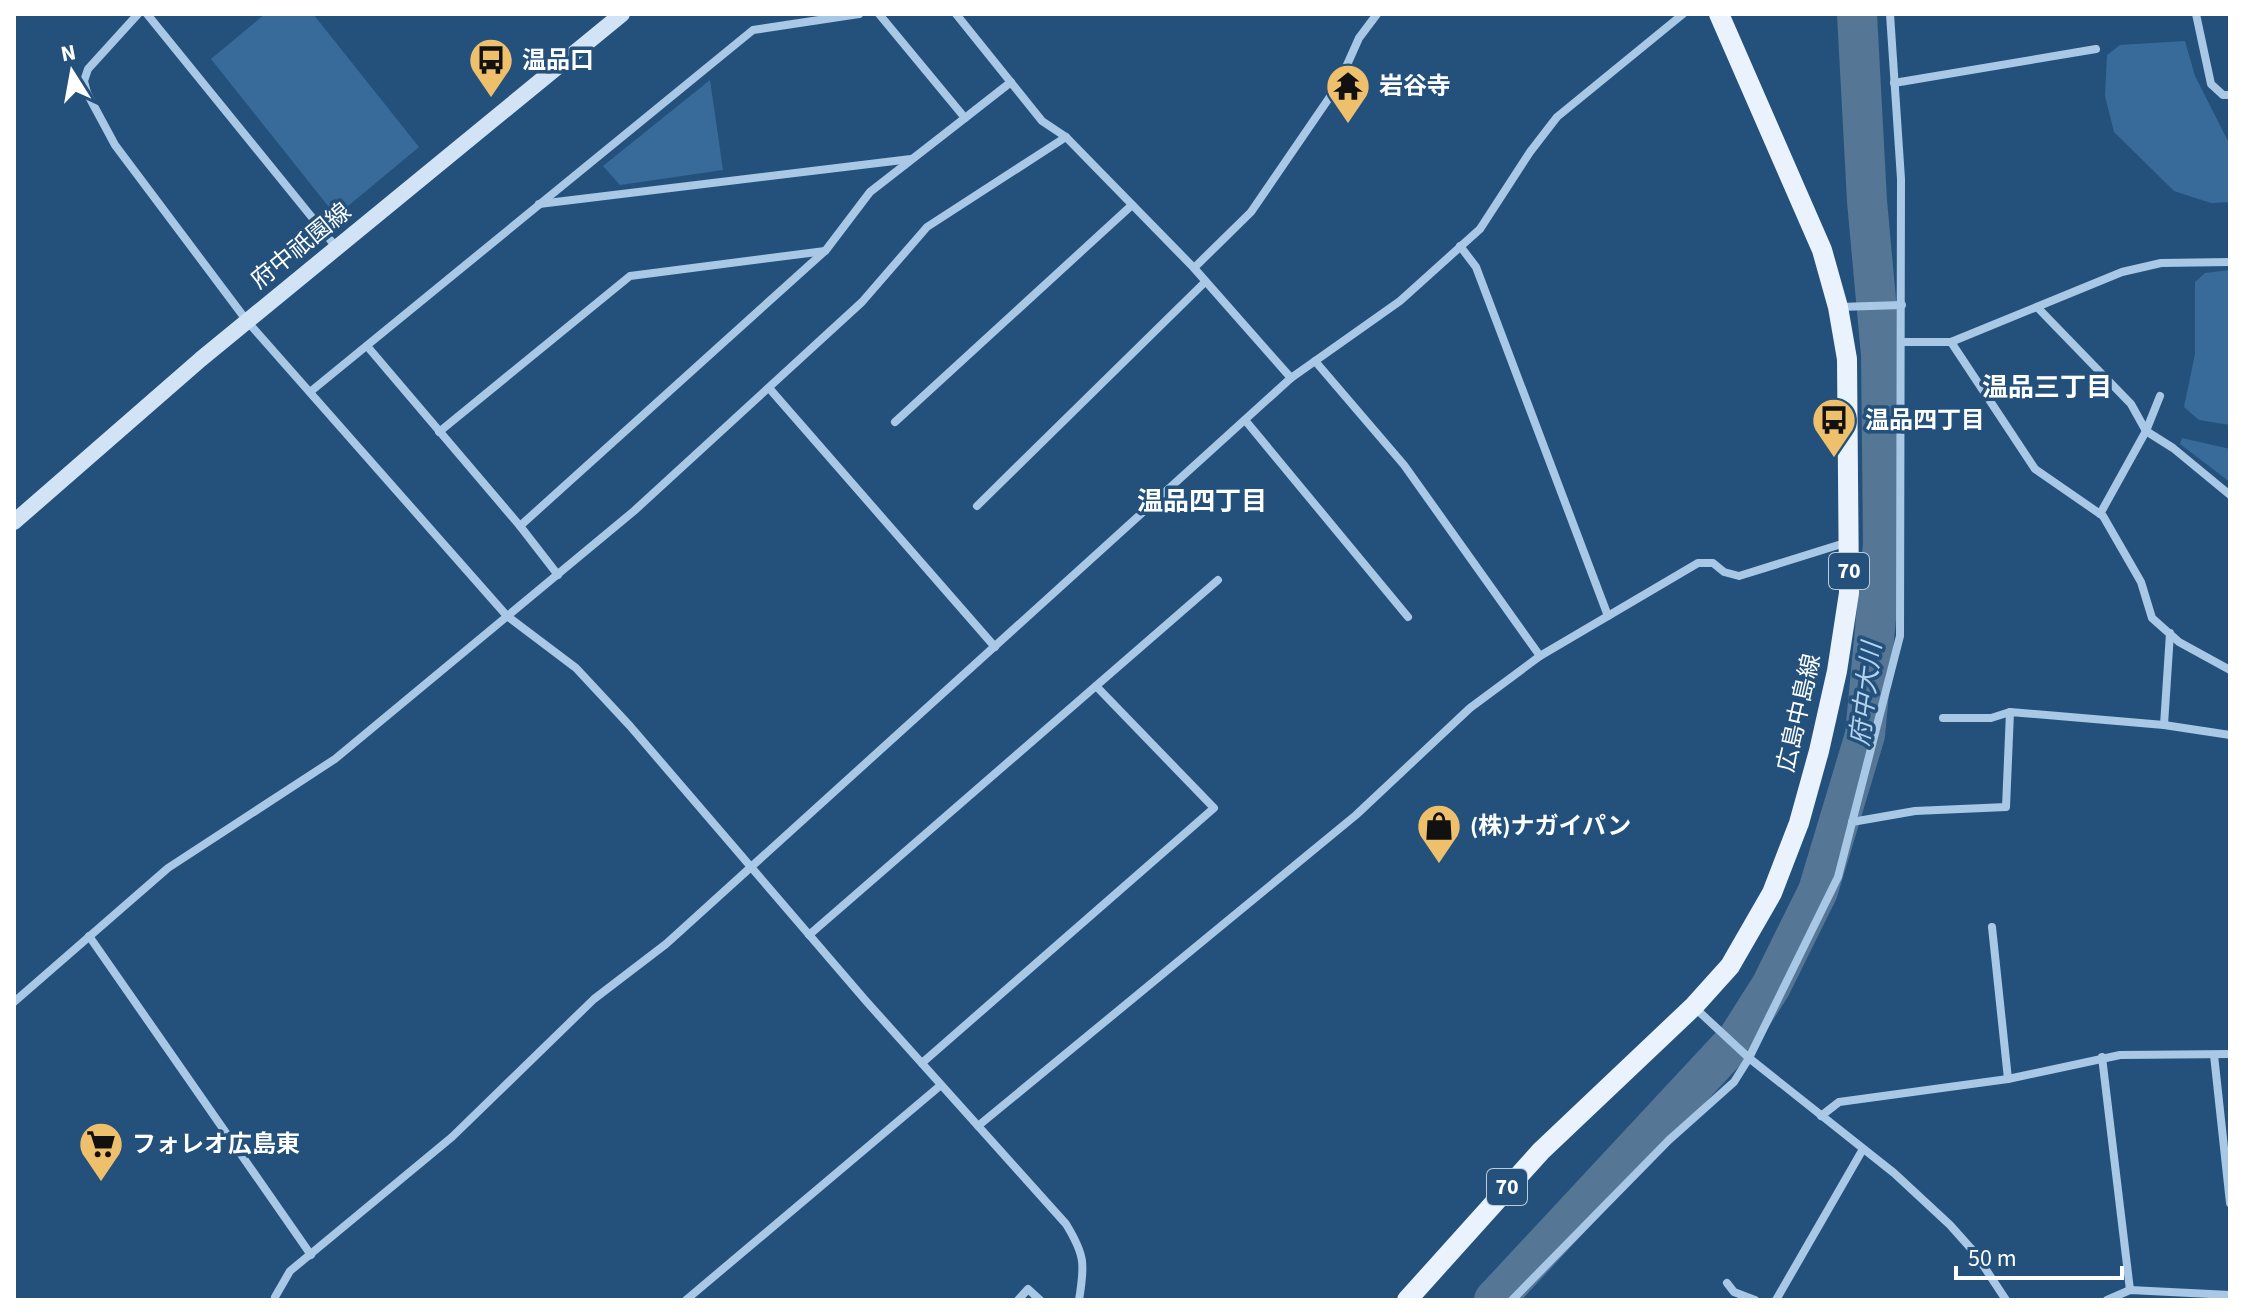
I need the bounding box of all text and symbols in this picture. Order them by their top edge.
north arrow [32,32,112,112]
text: N [58,36,79,70]
bus stop icon: 温品口 [467,36,515,99]
place label: 温品口 [522,43,594,78]
temple icon: 岩谷寺 [1324,62,1372,125]
place label: 岩谷寺 [1379,69,1451,104]
street label: 府中祇園線 [243,195,359,297]
district label: 温品三丁目 [1982,369,2112,406]
bus stop icon: 温品四丁目 [1810,396,1858,459]
place label: 温品四丁目 [1865,403,1985,438]
district label: 温品四丁目 [1137,483,1267,520]
road number: 70 [1829,553,1869,589]
water label: 府中大川 [1841,637,1891,748]
street label: 広島中島線 [1768,651,1830,775]
shop icon: (株)ナガイパン [1415,802,1463,865]
place label: (株)ナガイパン [1470,809,1631,844]
supermarket icon: フォレオ広島東 [77,1120,125,1183]
place label: フォレオ広島東 [132,1127,300,1162]
road number: 70 [1487,1169,1527,1205]
scale bar [1956,1230,2122,1280]
text: 50 m [1968,1241,2017,1276]

